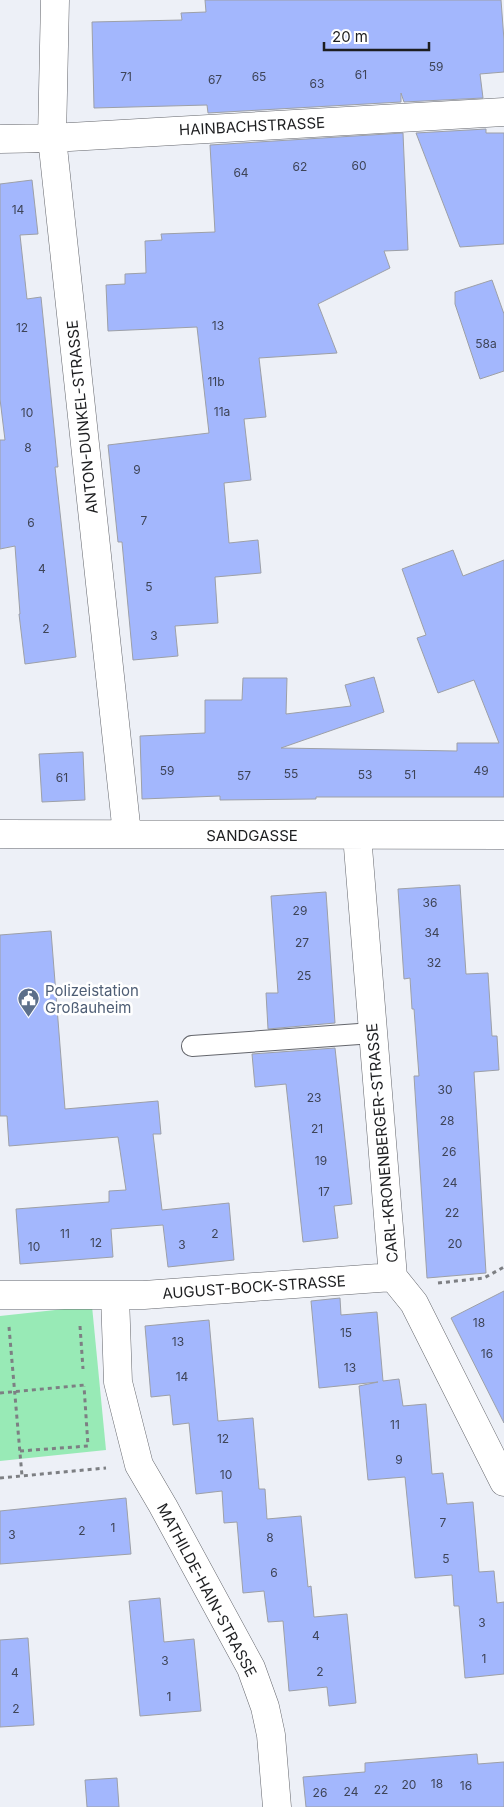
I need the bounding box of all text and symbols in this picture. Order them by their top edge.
scale bar [324,20,429,52]
text: 20 m [332,27,368,46]
house number: 59 [429,59,443,74]
house number: 61 [355,67,367,82]
house number: 71 [120,69,132,84]
house number: 65 [252,69,266,84]
house number: 67 [208,72,222,87]
house number: 63 [310,76,324,91]
street label: HAINBACHSTRASSE [179,113,325,139]
house number: 60 [351,158,367,173]
house number: 62 [293,159,307,174]
house number: 64 [233,165,249,180]
house number: 14 [12,202,25,217]
house number: 13 [212,318,224,333]
street label: ANTON-DUNKEL-STRASSE [62,319,102,515]
house number: 12 [16,320,28,335]
house number: 58a [475,336,497,351]
house number: 11b [207,374,225,389]
house number: 11a [214,404,230,419]
house number: 10 [21,405,33,420]
house number: 8 [24,440,32,455]
house number: 9 [133,462,141,477]
house number: 7 [141,513,148,528]
house number: 6 [27,515,35,530]
house number: 4 [38,561,46,576]
house number: 5 [145,579,153,594]
house number: 2 [42,621,50,636]
house number: 3 [150,628,158,643]
house number: 59 [160,763,174,778]
house number: 49 [473,763,489,778]
house number: 55 [284,766,298,781]
house number: 53 [358,767,372,782]
house number: 51 [404,767,416,782]
house number: 57 [237,768,251,783]
house number: 61 [56,770,68,785]
street label: SANDGASSE [206,826,298,845]
house number: 36 [423,895,437,910]
house number: 29 [293,903,307,918]
house number: 34 [424,925,440,940]
house number: 27 [295,935,309,950]
house number: 32 [427,955,441,970]
house number: 25 [297,968,311,983]
place label: Polizeistation Großauheim [45,981,139,1017]
public building icon: Polizeistation Großauheim [17,987,41,1018]
street label: CARL-KRONENBERGER-STRASSE [362,1022,402,1264]
house number: 30 [438,1082,452,1097]
house number: 23 [307,1090,321,1105]
house number: 28 [440,1113,454,1128]
house number: 21 [311,1121,323,1136]
house number: 26 [442,1144,456,1159]
house number: 19 [315,1153,327,1168]
house number: 24 [443,1175,458,1190]
house number: 17 [318,1184,330,1199]
house number: 22 [445,1205,459,1220]
house number: 11 [60,1226,70,1241]
house number: 2 [211,1226,219,1241]
house number: 12 [90,1235,102,1250]
house number: 20 [448,1236,462,1251]
house number: 3 [178,1237,186,1252]
house number: 10 [28,1239,40,1254]
street label: AUGUST-BOCK-STRASSE [162,1271,346,1303]
house number: 18 [473,1315,485,1330]
house number: 15 [340,1325,352,1340]
house number: 13 [172,1334,184,1349]
house number: 16 [481,1346,493,1361]
house number: 13 [344,1360,356,1375]
house number: 14 [176,1369,189,1384]
house number: 11 [390,1417,400,1432]
house number: 12 [217,1431,229,1446]
house number: 9 [395,1452,403,1467]
house number: 10 [220,1467,232,1482]
street label: MATHILDE-HAIN-STRASSE [153,1500,261,1680]
house number: 7 [440,1515,447,1530]
house number: 1 [111,1520,115,1535]
house number: 2 [78,1523,86,1538]
house number: 3 [8,1527,16,1542]
house number: 8 [266,1530,274,1545]
house number: 5 [442,1551,450,1566]
house number: 6 [270,1565,278,1580]
house number: 3 [478,1615,486,1630]
house number: 4 [312,1628,320,1643]
house number: 1 [482,1651,486,1666]
house number: 3 [161,1653,169,1668]
house number: 2 [316,1664,324,1679]
house number: 4 [11,1665,19,1680]
house number: 1 [167,1689,171,1704]
house number: 2 [12,1701,20,1716]
house number: 18 [431,1776,443,1791]
house number: 20 [402,1777,416,1792]
house number: 16 [460,1778,472,1793]
house number: 22 [374,1782,388,1797]
house number: 24 [344,1784,359,1799]
house number: 26 [313,1785,327,1800]

